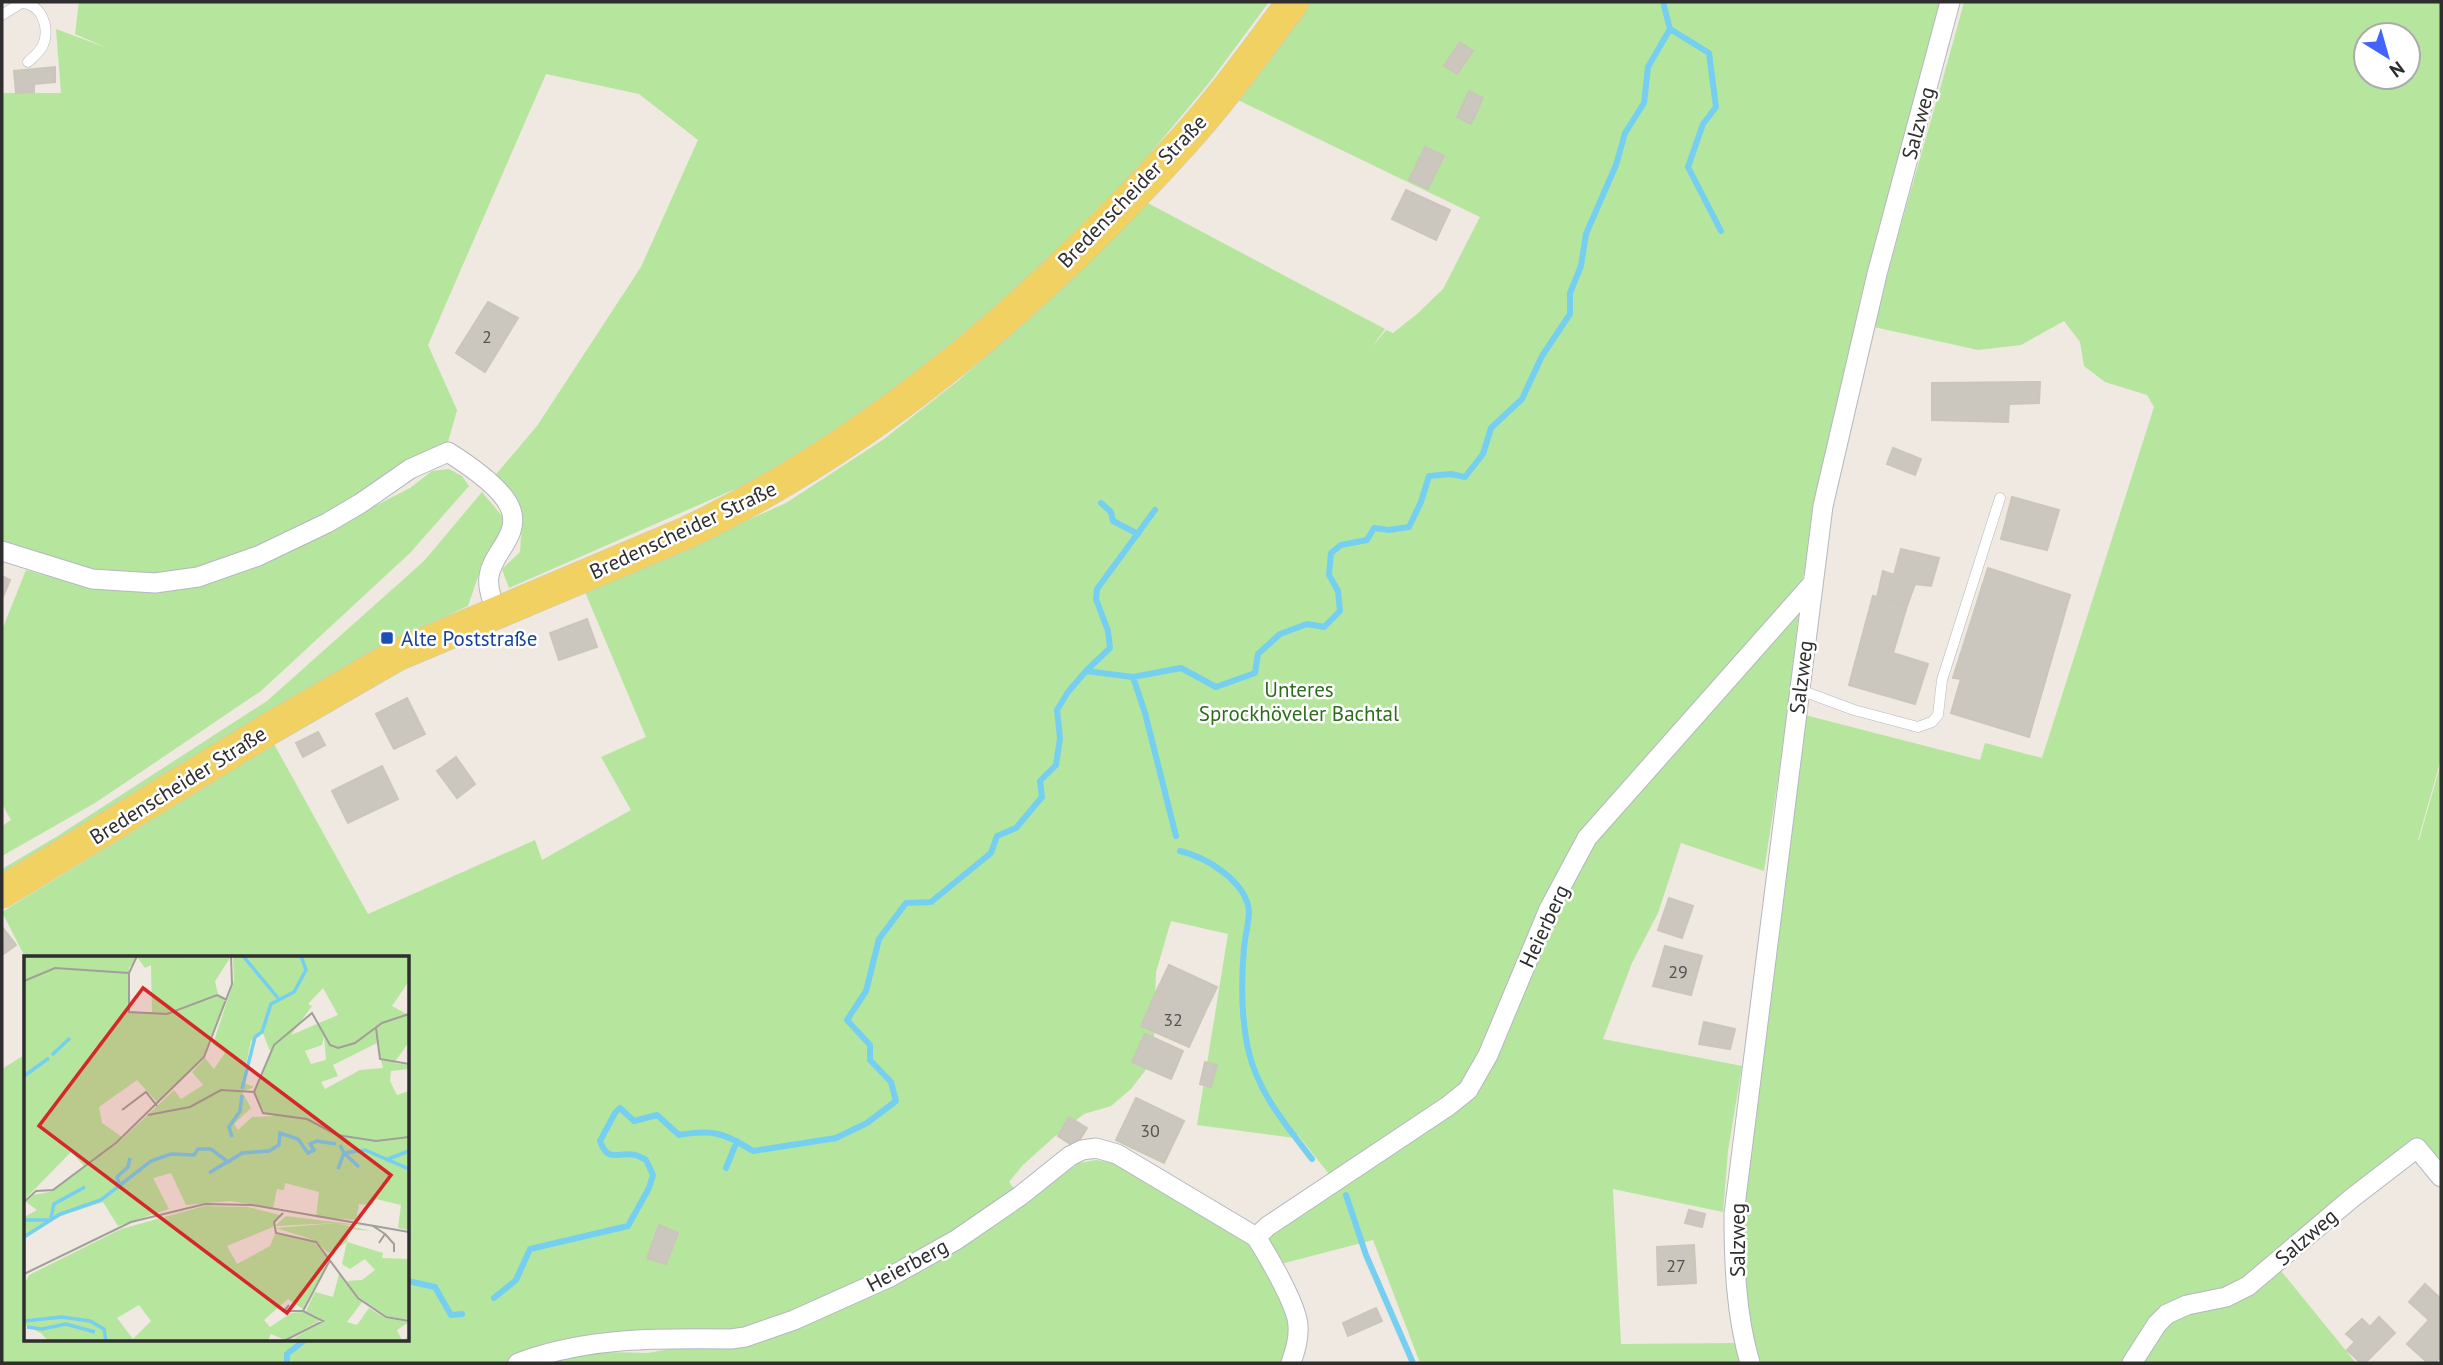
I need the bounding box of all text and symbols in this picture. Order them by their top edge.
north arrow [2352,21,2422,91]
text: N [2385,56,2409,83]
street label: Salzweg [1895,84,1941,162]
street label: Bredenscheider Straße [1052,109,1212,273]
house number: 2 [482,325,492,348]
street label: Bredenscheider Straße [585,475,781,585]
place label: Alte Poststraße [401,625,537,652]
marker: Alte Poststraße [379,630,395,646]
street label: Salzweg [1783,639,1819,715]
park label: Unteres Sprockhöveler Bachtal [1199,676,1399,727]
street label: Bredenscheider Straße [85,720,271,850]
street label: Heierberg [1513,880,1575,972]
inset map [24,956,410,1340]
house number: 29 [1668,960,1688,983]
house number: 32 [1163,1008,1183,1031]
house number: 30 [1140,1119,1160,1142]
street label: Salzweg [1724,1203,1751,1277]
street label: Salzweg [2269,1203,2343,1271]
street label: Heierberg [862,1232,952,1298]
house number: 27 [1666,1254,1686,1277]

